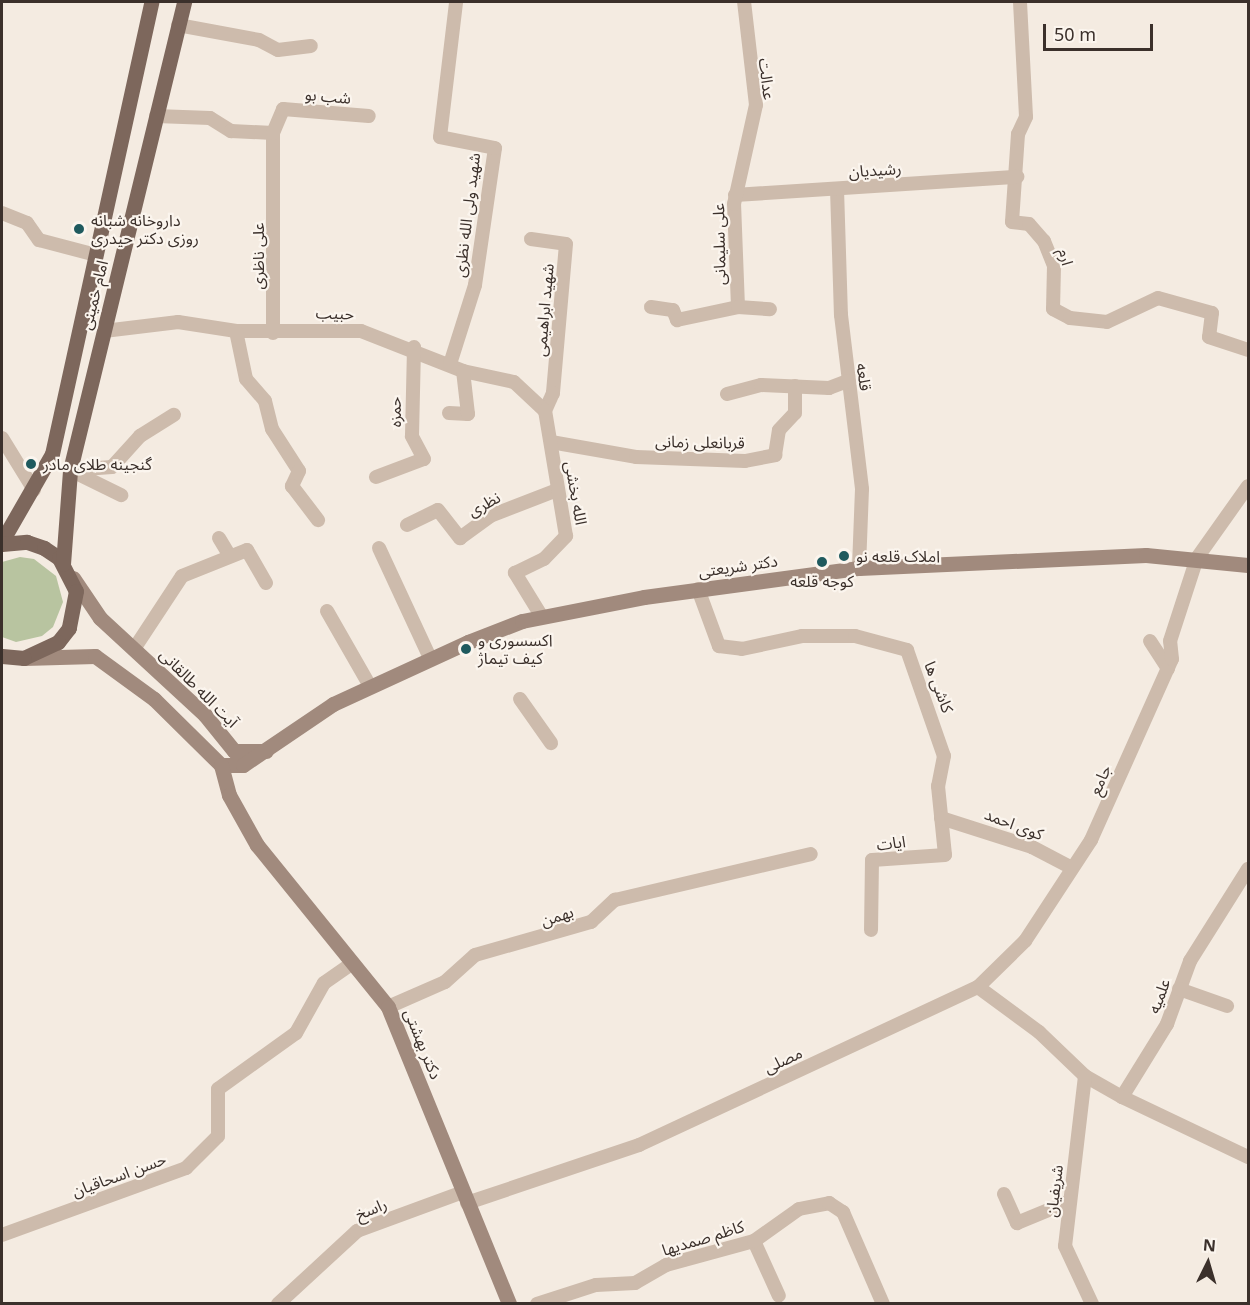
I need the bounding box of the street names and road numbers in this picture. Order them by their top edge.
street label: عدالت [755,57,779,101]
street label: شب بو [304,84,352,108]
street label: شهید ولی الله نظری [450,152,484,278]
street label: رشیدیان [848,159,902,181]
street label: علی سلیمانی [709,203,729,285]
street label: علی ناظری [248,222,268,290]
street label: ارم [1055,247,1077,267]
street label: امام خمینی [76,258,112,332]
street label: شهید ابراهیمی [530,263,558,357]
street label: حبیب [315,303,355,323]
street label: قلعه [853,362,875,392]
street label: حمزه [385,396,405,428]
street label: قربانعلی زمانی [655,432,745,452]
street label: الله بخشی [561,460,591,526]
street label: نظری [464,487,504,521]
street label: دکتر شریعتی [697,551,779,581]
street label: آیت الله طالقانی [156,645,242,731]
street label: کاشی ها [920,659,958,715]
street label: جامع [1085,762,1115,798]
street label: کوی احمد [982,804,1046,844]
street label: ایات [875,832,907,854]
street label: بهمن [538,902,576,930]
street label: علمیه [1144,976,1174,1016]
street label: دکتر بهشتی [400,1006,446,1082]
street label: مصلی [761,1043,805,1077]
street label: حسن اسحاقیان [69,1149,169,1201]
street label: شریفیان [1041,1164,1067,1218]
street label: راسخ [352,1194,390,1224]
street label: کاظم صمدیها [660,1216,746,1260]

